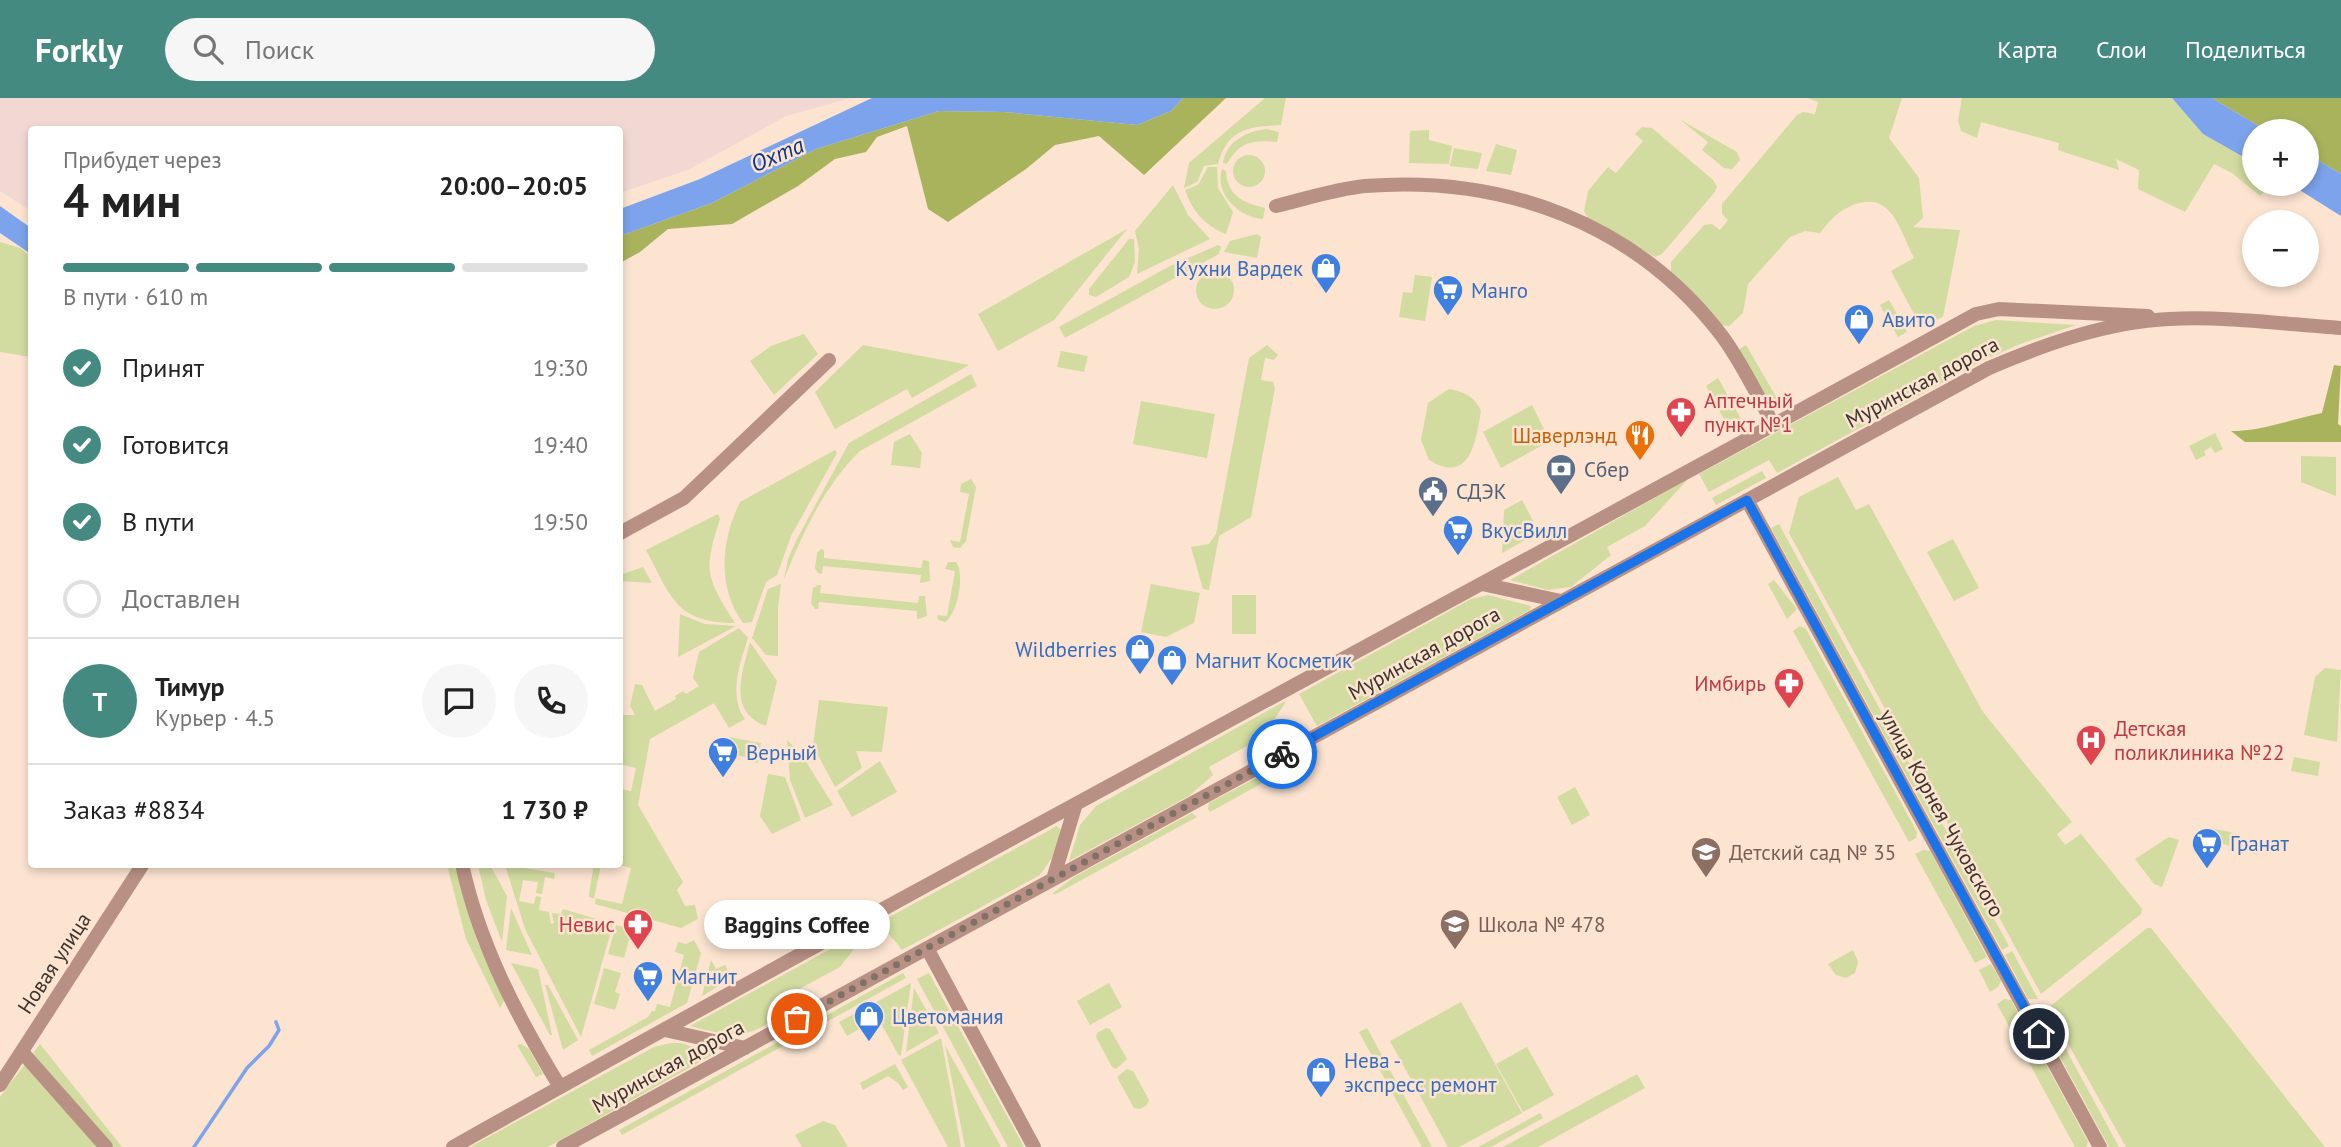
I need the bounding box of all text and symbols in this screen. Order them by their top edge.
search box [165,18,655,81]
text: Forkly [35,28,123,71]
icon: search [189,30,227,68]
text: Поиск [245,33,314,66]
text: Карта [1997,34,2058,65]
text: Слои [2096,34,2147,65]
text: Поделиться [2185,34,2306,65]
map controls [2242,119,2319,287]
button: + [2242,119,2319,196]
water label: Охта [746,130,808,178]
text: Прибудет через [63,145,222,174]
text: 20:00–20:05 [439,169,588,202]
text: 4 мин [63,170,181,230]
button: − [2242,210,2319,287]
shop icon: Кухни Вардек [1309,251,1343,295]
place label: Кухни Вардек [1175,255,1303,282]
supermarket icon: Манго [1431,273,1465,317]
place label: Манго [1471,277,1528,304]
text: В пути · 610 m [63,282,208,311]
shop icon: Авито [1842,302,1876,346]
place label: Авито [1882,306,1936,333]
street label: Муринская дорога [1841,330,2003,434]
icon: check [63,349,101,387]
text: Принят [122,351,204,384]
text: 19:30 [533,353,588,382]
place label: Аптечный пункт №1 [1704,387,1793,438]
pharmacy icon: Аптечный пункт №1 [1664,395,1698,439]
restaurant icon: Шаверлэнд [1623,418,1657,462]
place label: Шаверлэнд [1513,422,1617,449]
icon: check [63,426,101,464]
text: Готовится [122,428,229,461]
text: 19:40 [533,430,588,459]
bank icon: Сбер [1544,452,1578,496]
place label: Сбер [1584,456,1629,483]
public building icon: СДЭК [1416,474,1450,518]
place label: СДЭК [1456,478,1507,505]
icon: check [63,503,101,541]
text: В пути [122,505,195,538]
text: 19:50 [533,507,588,536]
supermarket icon: ВкусВилл [1441,513,1475,557]
place label: ВкусВилл [1481,517,1567,544]
text: Доставлен [122,582,241,615]
street label: Муринская дорога [1343,600,1505,706]
shop icon: Wildberries [1123,632,1157,676]
place label: Wildberries [1015,636,1117,663]
shop icon: Магнит Косметик [1155,643,1189,687]
place label: Магнит Косметик [1195,647,1352,674]
button: chat [422,664,496,738]
button: phone [514,664,588,738]
pharmacy icon: Имбирь [1772,666,1806,710]
text: Тимур [155,670,225,703]
place label: Имбирь [1694,670,1766,697]
text: Т [93,685,107,718]
text: Курьер · 4.5 [155,703,275,732]
street label: улица Корнея Чуковского [1873,704,2011,922]
place label: Детская поликлиника №22 [2114,715,2284,766]
courier [1247,719,1317,789]
hospital icon: Детская поликлиника №22 [2074,723,2108,767]
supermarket icon: Верный [706,735,740,779]
icon: bike [1263,735,1301,773]
place label: Верный [746,739,817,766]
text: Заказ #8834 [63,793,205,826]
text: 1 730 ₽ [501,793,588,826]
supermarket icon: Гранат [2190,826,2224,870]
place label: Гранат [2230,830,2290,857]
school or university icon: Детский сад № 35 [1689,835,1723,879]
place label: Детский сад № 35 [1729,839,1896,866]
callout: Baggins Coffee [704,900,890,949]
street label: Новая улица [11,907,97,1019]
pharmacy icon: Невис [621,907,655,951]
school or university icon: Школа № 478 [1438,907,1472,951]
text: Baggins Coffee [724,910,870,939]
place label: Невис [559,911,615,938]
place label: Школа № 478 [1478,911,1605,938]
supermarket icon: Магнит [631,959,665,1003]
place label: Магнит [671,963,738,990]
pin [767,989,827,1049]
shop icon: Цветомания [852,999,886,1043]
icon: bag [778,1000,816,1038]
place label: Цветомания [892,1003,1004,1030]
pin [2009,1004,2069,1064]
street label: Муринская дорога [587,1013,749,1119]
icon: home [2020,1015,2058,1053]
place label: Нева - экспресс ремонт [1344,1047,1497,1098]
shop icon: Нева - экспресс ремонт [1304,1055,1338,1099]

